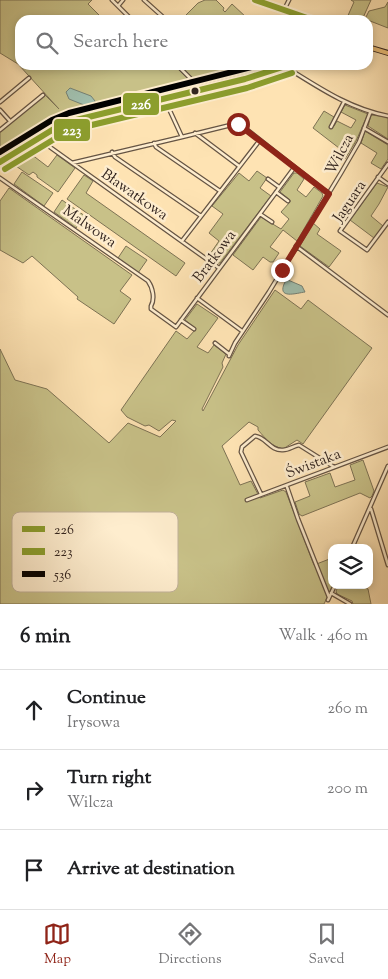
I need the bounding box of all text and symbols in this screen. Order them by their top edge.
search box [15,15,373,70]
icon: search [33,29,61,57]
text: Search here [73,29,168,56]
unlabelled marker [190,86,200,96]
line badge: 226 [122,92,160,116]
text: 226 [131,96,151,116]
route start [227,113,250,136]
line badge: 223 [53,118,91,142]
text: 223 [63,122,82,142]
street label: Wilcza [321,131,360,179]
street label: Bławatkowa [96,164,172,226]
street label: Jaguara [328,177,372,228]
street label: Malwowa [58,201,120,253]
street label: Bratkowa [189,226,242,287]
route end [271,259,294,282]
street label: Świstaka [282,442,344,484]
legend [12,512,178,592]
text: 226 [54,521,74,541]
text: 223 [54,543,73,563]
map controls [328,544,373,589]
button: layers [328,544,373,589]
text: 536 [53,566,71,586]
text: 6 min [20,622,71,652]
text: Walk · 460 m [279,625,368,648]
text: Continue [67,685,146,712]
icon: ahead [20,696,48,724]
text: 260 m [327,698,368,721]
text: Irysowa [67,712,120,735]
text: Turn right [67,765,151,792]
icon: right [20,776,48,804]
text: 200 m [327,778,368,801]
text: Wilcza [67,792,113,815]
icon: arrive [20,856,48,884]
text: Arrive at destination [67,856,235,883]
tab: Map [43,920,71,970]
tab: Directions [158,920,222,970]
tab: Saved [309,920,344,970]

